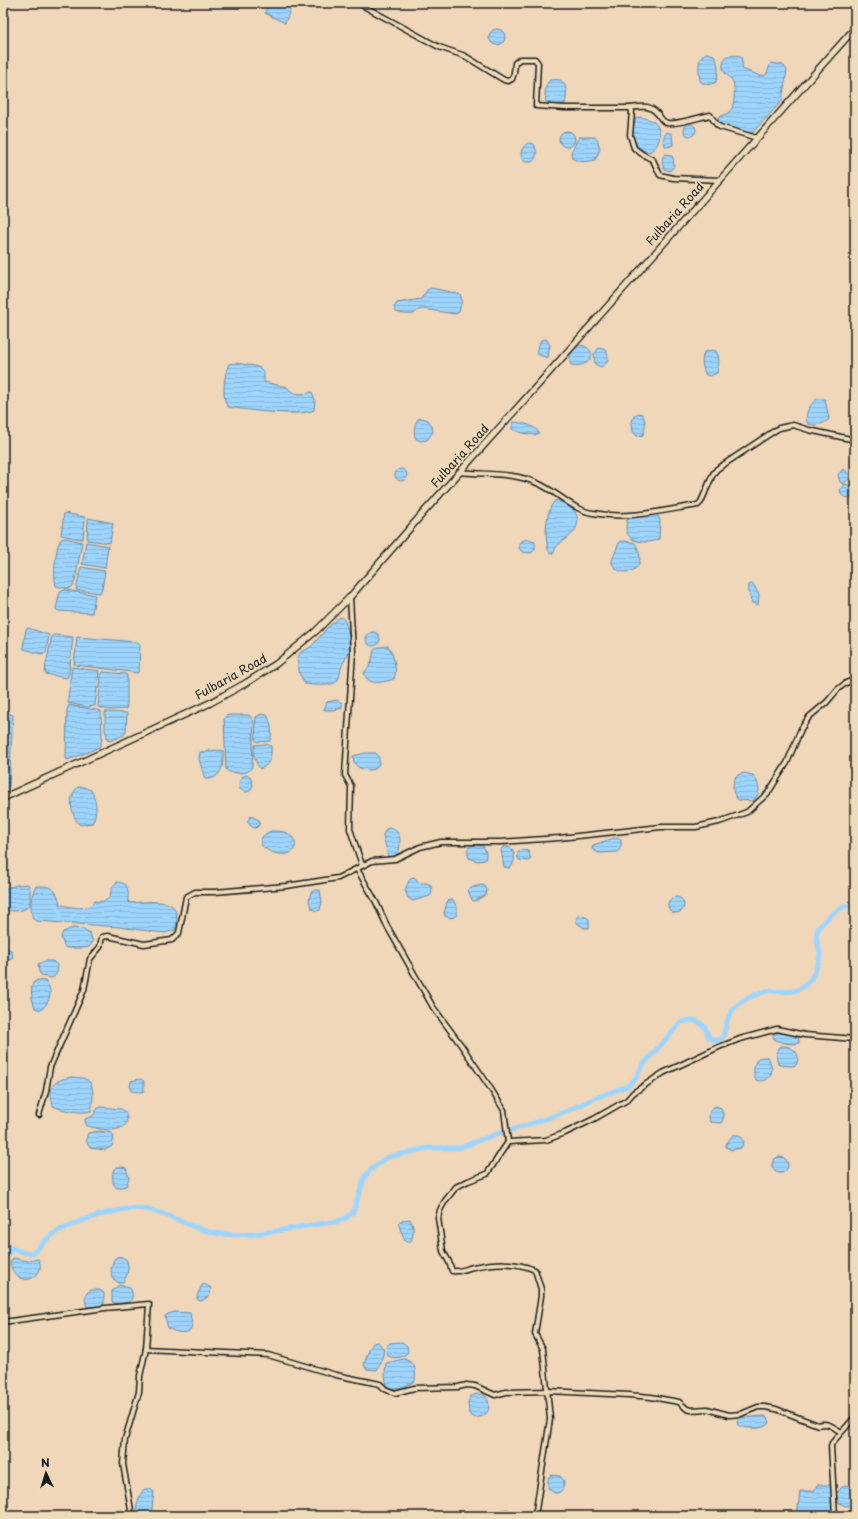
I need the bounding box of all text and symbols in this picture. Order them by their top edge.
street label: Fulbaria Road [641,178,708,249]
street label: Fulbaria Road [426,420,493,491]
street label: Fulbaria Road [191,649,270,703]
north arrow [26,1453,66,1493]
text: N [40,1454,50,1471]

